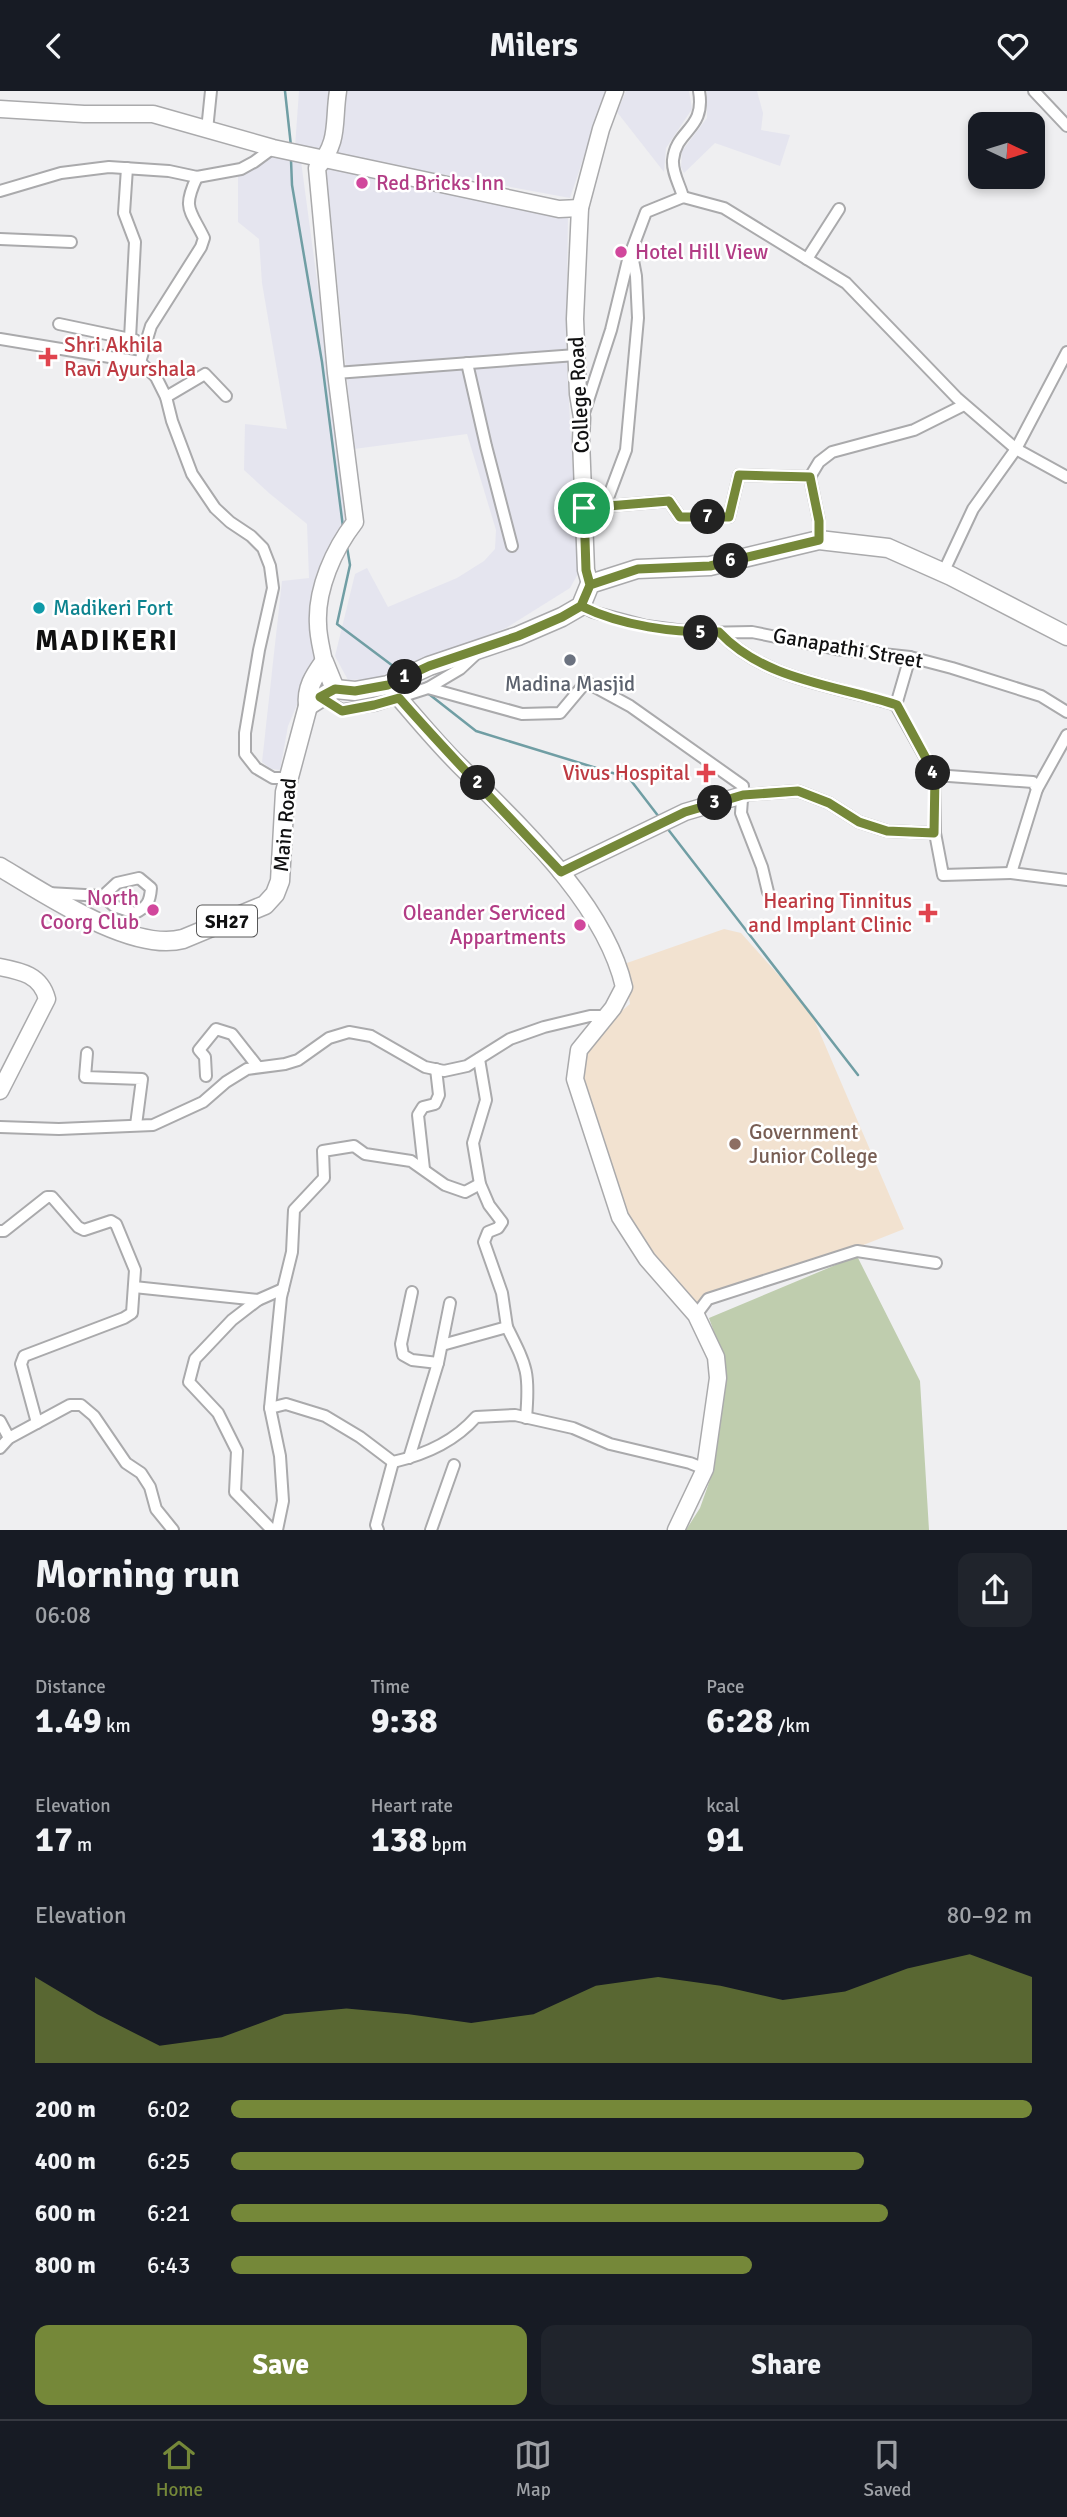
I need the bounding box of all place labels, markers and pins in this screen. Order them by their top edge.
place label: Red Bricks Inn [376,170,504,196]
marker: Red Bricks Inn [354,175,370,191]
place label: Hotel Hill View [635,239,768,265]
marker: Hotel Hill View [613,244,629,260]
place label: Shri Akhila Ravi Ayurshala [64,332,196,382]
marker: Shri Akhila Ravi Ayurshala [38,347,58,367]
pin [554,478,614,538]
pin: 7 [690,499,726,535]
pin: 6 [714,543,748,579]
place label: Madikeri Fort [53,595,173,621]
marker: Madikeri Fort [31,600,47,616]
pin: 5 [684,615,718,651]
marker: Madina Masjid [562,652,578,668]
pin: 1 [388,659,422,695]
place label: Madina Masjid [505,671,635,697]
pin: 4 [916,755,950,791]
place label: Vivus Hospital [562,760,690,786]
marker: Vivus Hospital [696,763,716,783]
pin: 2 [461,765,496,801]
pin: 3 [698,785,732,821]
place label: North Coorg Club [40,885,139,935]
place label: Hearing Tinnitus and Implant Clinic [748,888,912,938]
place label: Oleander Serviced Appartments [403,900,566,950]
marker: North Coorg Club [145,902,161,918]
marker: Hearing Tinnitus and Implant Clinic [918,903,938,923]
marker: Oleander Serviced Appartments [572,917,588,933]
place label: Government Junior College [749,1119,878,1169]
marker: Government Junior College [727,1136,743,1152]

